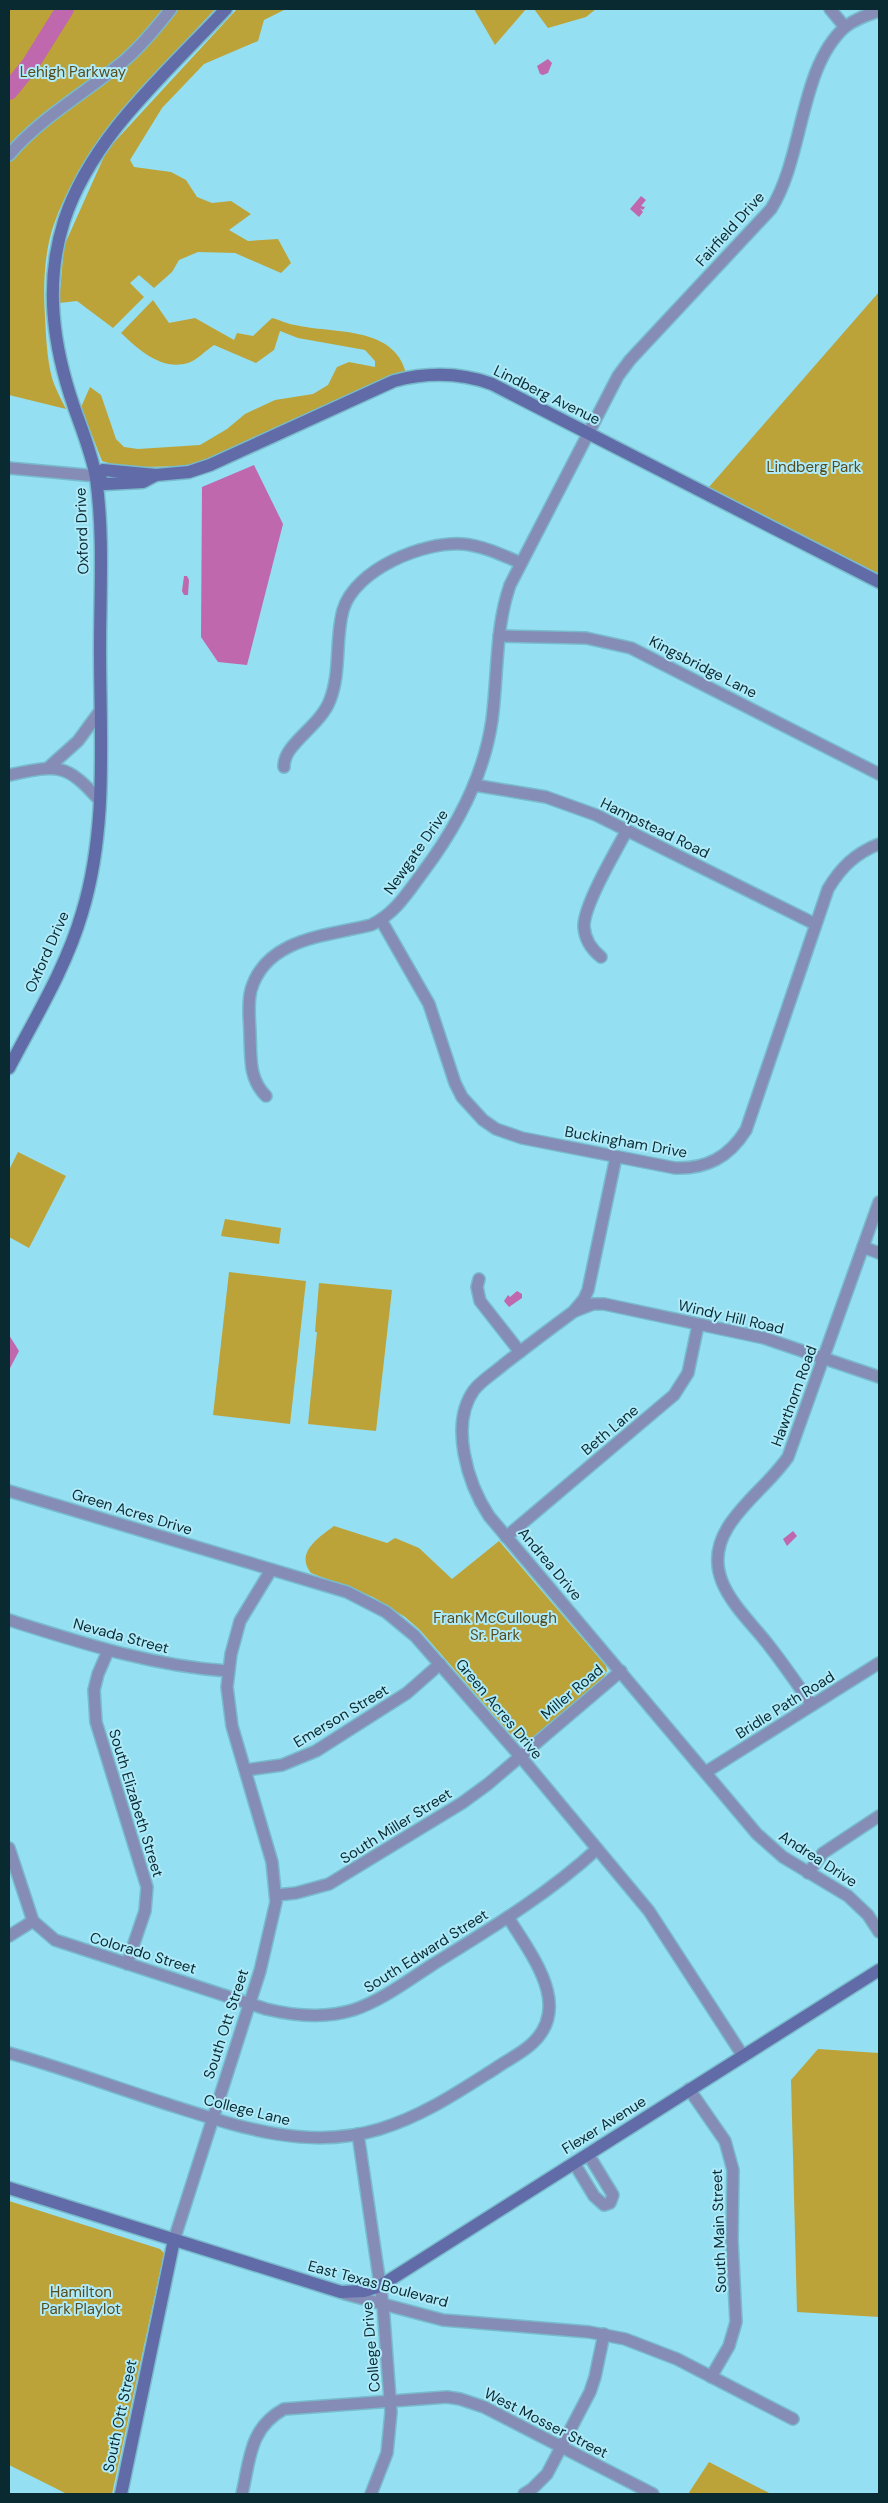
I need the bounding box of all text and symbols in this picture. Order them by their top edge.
park label: Lehigh Parkway [20,62,127,82]
street label: Fairfield Drive [691,187,769,271]
street label: Lindberg Avenue [490,361,604,429]
park label: Lindberg Park [767,457,862,477]
street label: Oxford Drive [70,487,94,575]
street label: Kingsbridge Lane [646,631,760,703]
street label: Hampstead Road [597,793,713,863]
street label: Newgate Drive [379,805,453,899]
street label: Oxford Drive [20,908,74,996]
street label: Buckingham Drive [563,1121,689,1163]
street label: Windy Hill Road [676,1295,786,1339]
street label: Hawthorn Road [766,1343,822,1449]
street label: Beth Lane [577,1400,643,1460]
street label: Green Acres Drive [69,1484,195,1540]
street label: Andrea Drive [514,1523,586,1605]
park label: Frank McCullough Sr. Park [433,1608,557,1645]
street label: Nevada Street [71,1614,171,1658]
street label: Green Acres Drive [451,1655,547,1763]
street label: Miller Road [537,1660,607,1724]
street label: Bridle Path Road [732,1667,838,1743]
street label: Emerson Street [290,1680,392,1752]
street label: South Elizabeth Street [104,1727,168,1880]
street label: South Miller Street [336,1784,456,1868]
street label: Andrea Drive [775,1826,861,1892]
street label: South Edward Street [360,1905,492,1997]
street label: Colorado Street [87,1927,199,1979]
street label: South Ott Street [199,1966,253,2082]
street label: College Lane [202,2090,292,2130]
street label: Flexer Avenue [558,2091,650,2159]
street label: South Main Street [707,2168,731,2293]
street label: East Texas Boulevard [306,2256,450,2312]
park label: Hamilton Park Playlot [41,2282,121,2319]
street label: College Drive [357,2301,385,2393]
street label: South Ott Street [98,2358,142,2474]
street label: West Mosser Street [481,2383,611,2463]

